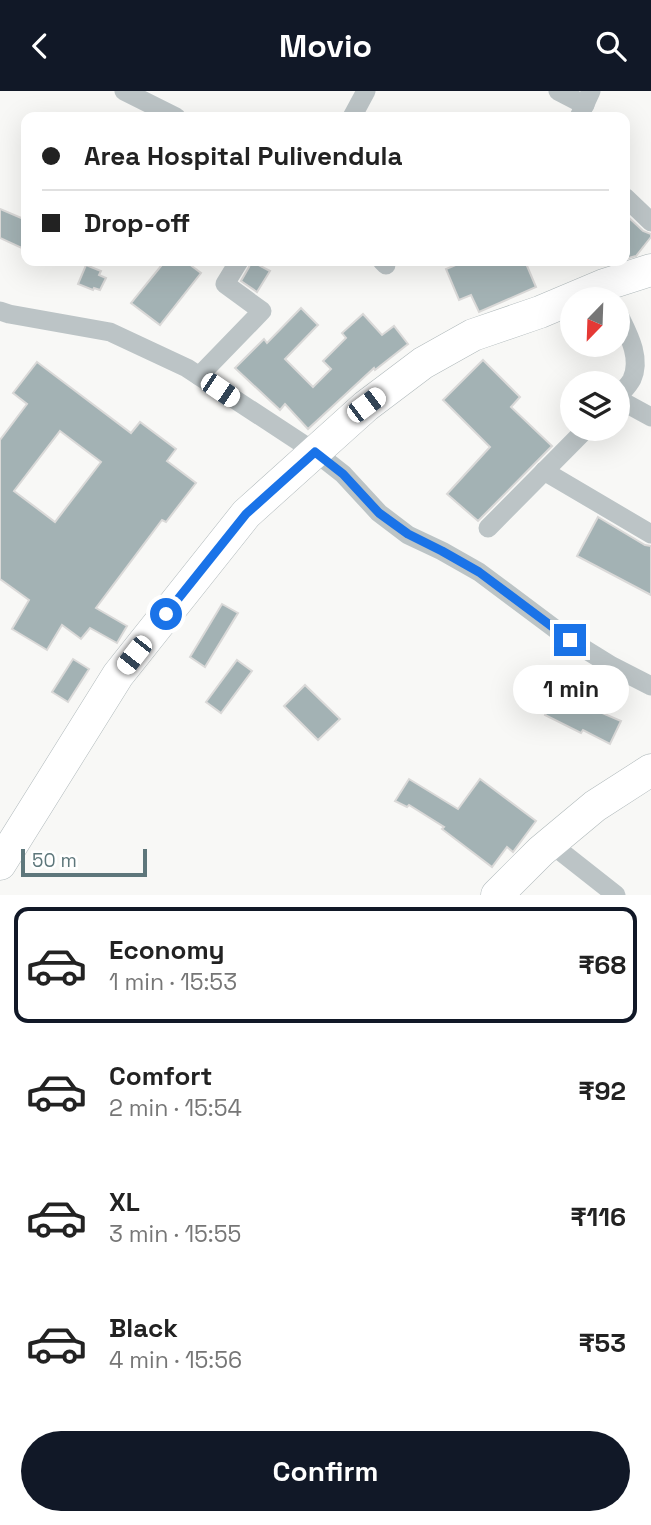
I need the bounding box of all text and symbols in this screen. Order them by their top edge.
text: Movio [279,26,372,66]
icon: back [21,27,59,65]
icon: search [592,27,630,65]
text: Area Hospital Pulivendula [84,139,402,173]
text: Drop-off [84,206,190,240]
north arrow [560,287,630,357]
map controls [560,287,630,441]
car [197,370,244,410]
button: layers [560,371,630,441]
car [343,384,390,426]
route start [150,598,182,630]
route end [554,624,586,656]
car [113,632,156,678]
callout: 1 min [512,665,628,713]
text: 1 min [543,674,599,704]
scale bar [21,846,147,878]
text: 50 m [32,848,77,873]
text: Economy [109,933,225,967]
icon: car [25,934,88,997]
text: ₹68 [578,948,626,982]
text: 1 min · 15:53 [109,967,237,997]
text: Comfort [109,1059,212,1093]
icon: car [25,1060,88,1123]
text: ₹92 [578,1074,626,1108]
text: 2 min · 15:54 [109,1093,242,1123]
text: XL [109,1185,140,1219]
icon: car [25,1186,88,1249]
text: ₹116 [570,1200,626,1234]
text: 3 min · 15:55 [109,1219,241,1249]
text: Black [109,1311,178,1345]
icon: car [25,1312,88,1375]
text: ₹53 [578,1326,626,1360]
text: 4 min · 15:56 [109,1345,242,1375]
button: Confirm [21,1431,630,1511]

